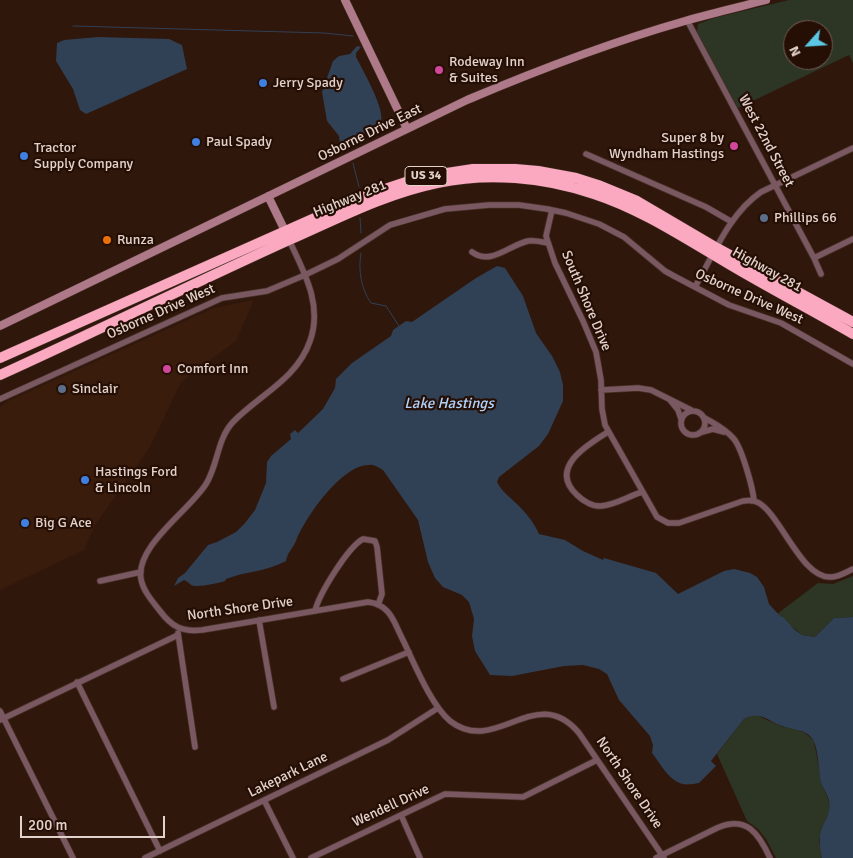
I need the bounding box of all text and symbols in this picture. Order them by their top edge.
north arrow [783,20,833,70]
text: N [785,43,805,59]
place label: Rodeway Inn & Suites [449,54,525,86]
marker: Rodeway Inn & Suites [433,64,445,76]
place label: Jerry Spady [273,75,343,91]
marker: Jerry Spady [257,77,269,89]
street label: West 22nd Street [735,92,797,190]
street label: Osborne Drive East [315,101,425,165]
place label: Super 8 by Wyndham Hastings [609,130,724,162]
place label: Paul Spady [206,134,272,150]
marker: Paul Spady [190,136,202,148]
place label: Tractor Supply Company [34,140,133,172]
marker: Super 8 by Wyndham Hastings [728,140,740,152]
marker: Tractor Supply Company [18,150,30,162]
road number: US 34 [405,167,447,186]
street label: Highway 281 [311,177,389,221]
place label: Phillips 66 [774,210,837,226]
marker: Phillips 66 [758,212,770,224]
place label: Runza [117,232,154,248]
marker: Runza [101,234,113,246]
street label: Highway 281 [729,244,805,296]
street label: South Shore Drive [557,248,615,354]
street label: Osborne Drive West [692,266,806,328]
street label: Osborne Drive West [104,281,218,343]
place label: Comfort Inn [177,361,248,377]
marker: Comfort Inn [161,363,173,375]
place label: Sinclair [72,381,118,397]
marker: Sinclair [56,383,68,395]
water label: Lake Hastings [404,395,494,413]
place label: Hastings Ford & Lincoln [95,464,177,497]
marker: Hastings Ford & Lincoln [79,474,91,486]
place label: Big G Ace [35,515,92,531]
marker: Big G Ace [19,517,31,529]
street label: North Shore Drive [186,593,294,625]
street label: North Shore Drive [592,734,666,832]
street label: Lakepark Lane [245,748,331,802]
street label: Wendell Drive [350,781,432,831]
scale bar [22,806,168,838]
text: 200 m [28,816,68,834]

